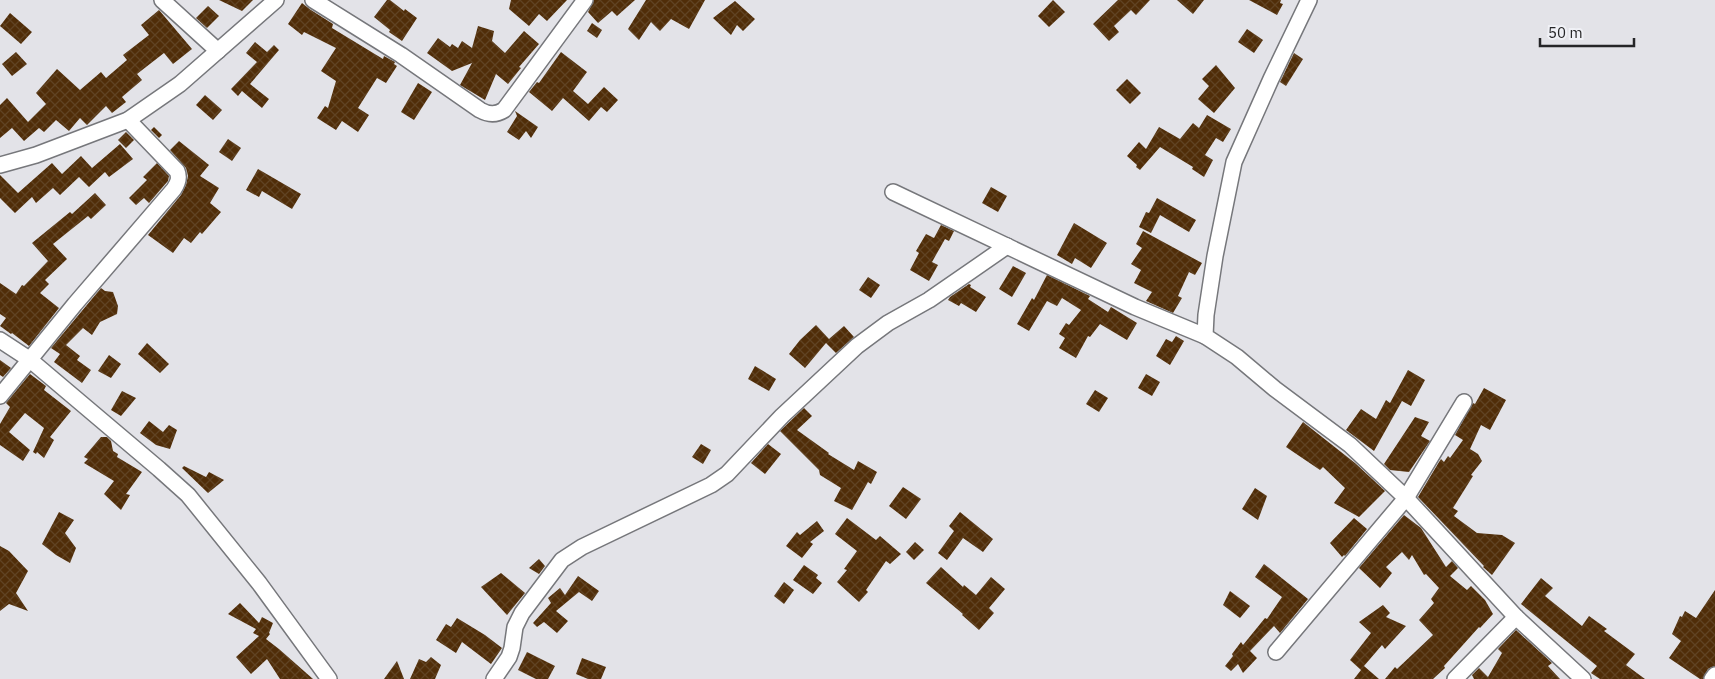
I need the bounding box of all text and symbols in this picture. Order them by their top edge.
scale bar [1540,15,1634,47]
text: 50 m [1548,23,1583,42]

